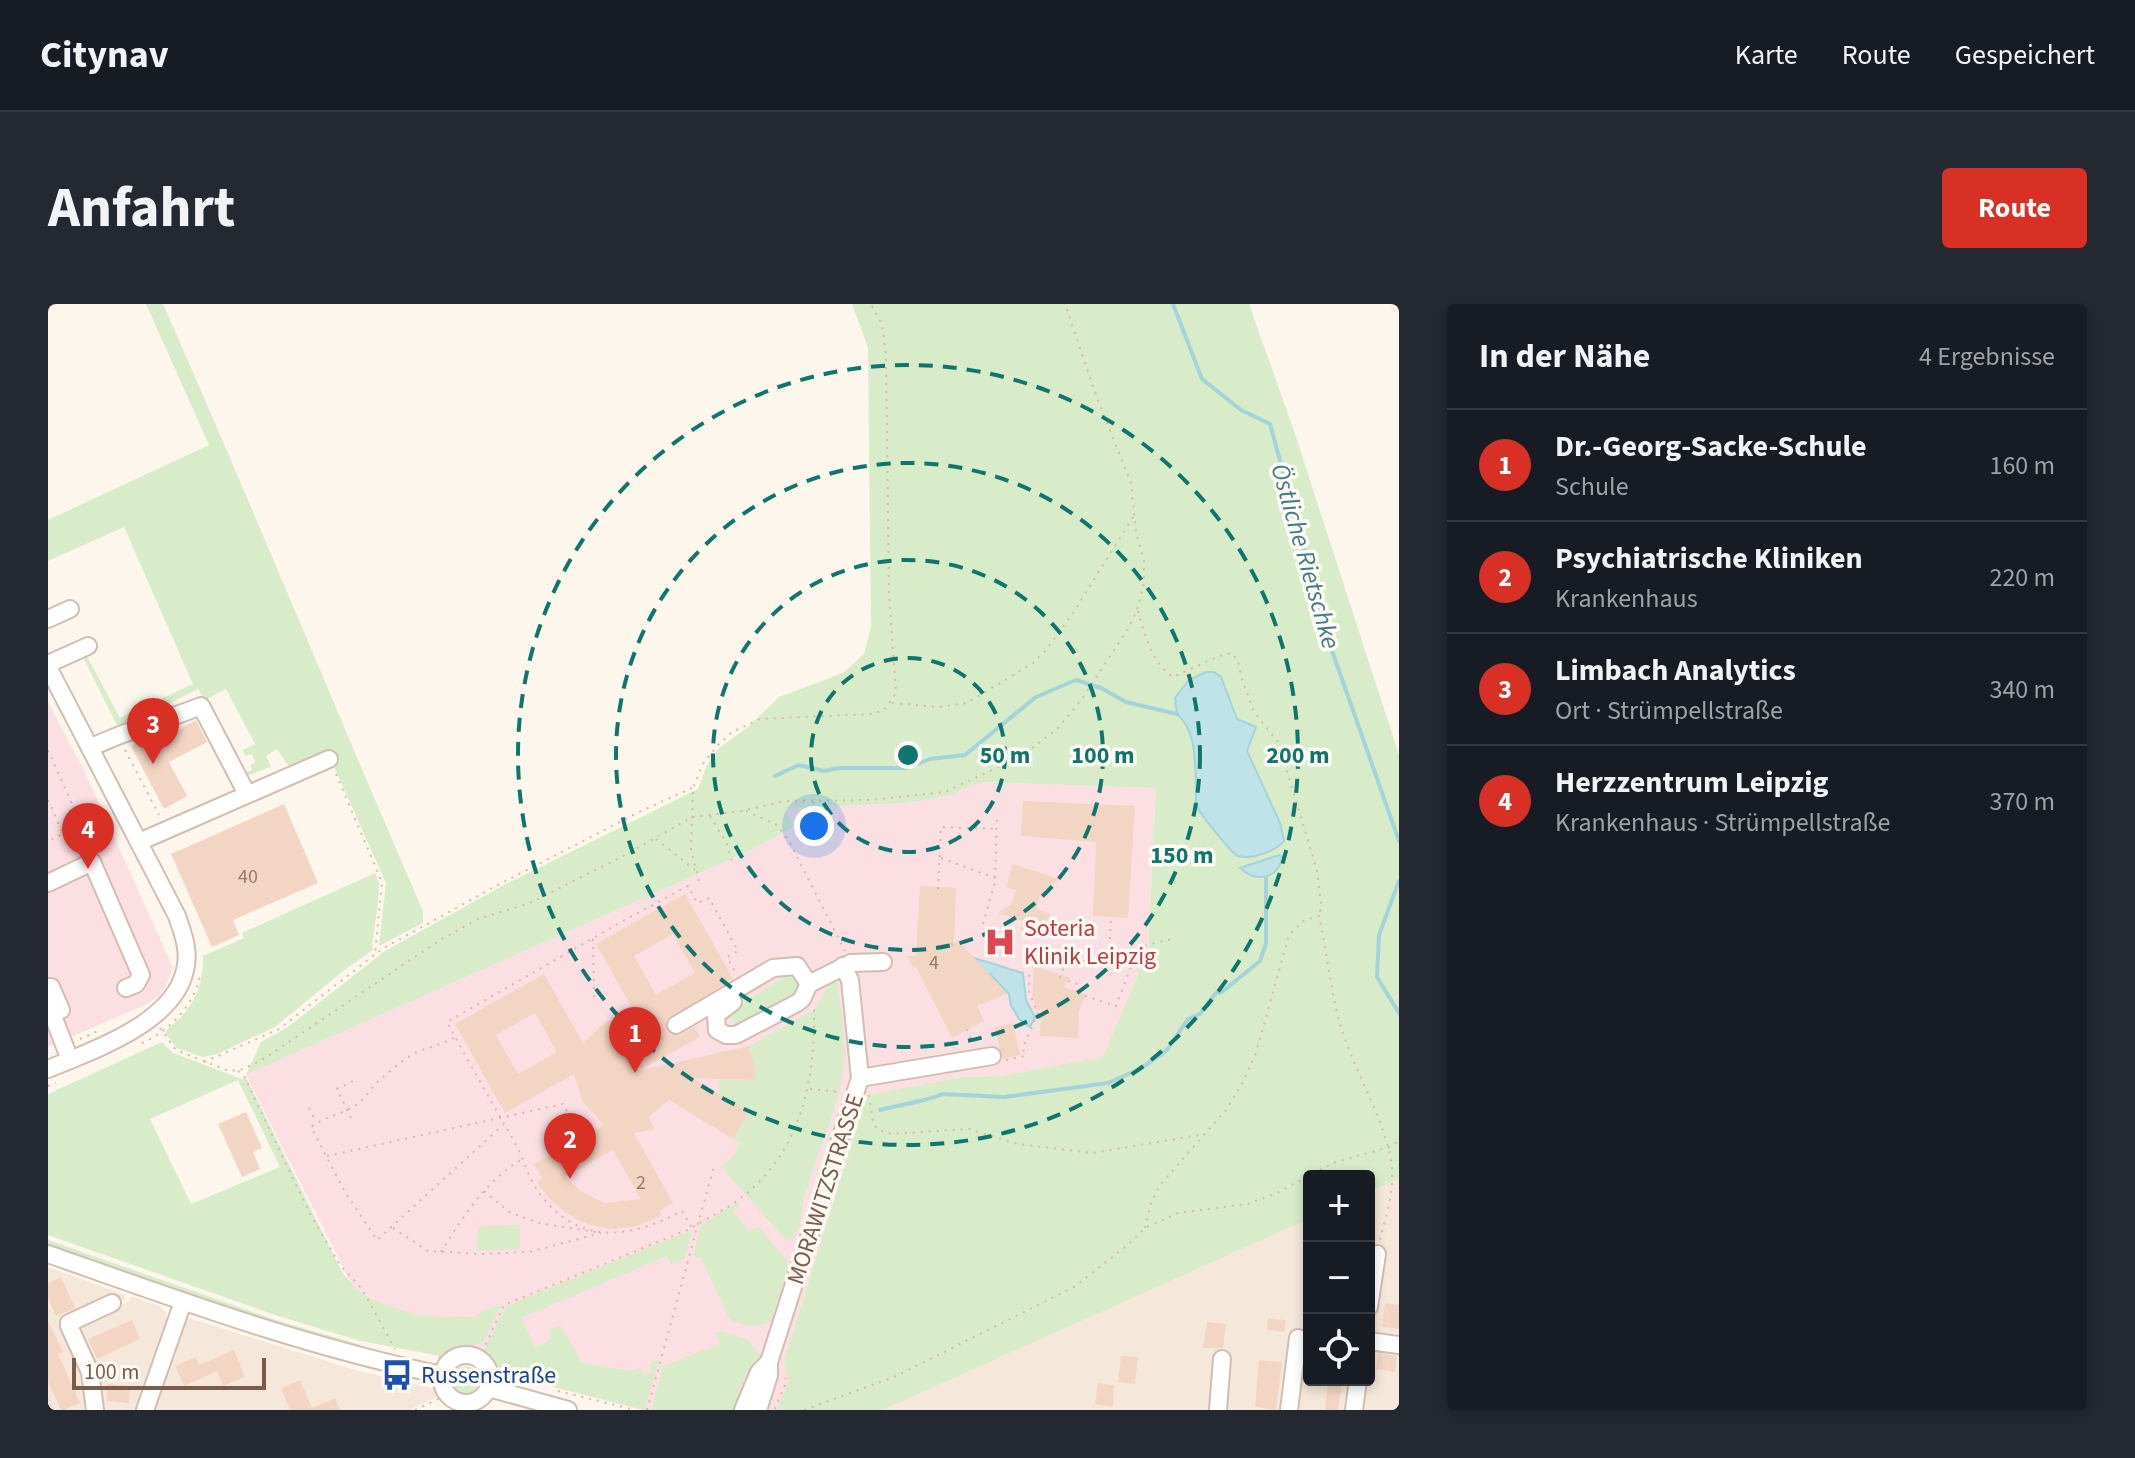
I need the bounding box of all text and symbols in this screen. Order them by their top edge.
text: Citynav [40,28,169,82]
text: Karte [1735,35,1798,75]
text: Route [1842,35,1911,75]
text: Gespeichert [1955,35,2095,75]
button: Route [1942,168,2087,248]
text: Anfahrt [48,169,235,248]
text: In der Nähe [1479,332,1650,381]
text: 4 Ergebnisse [1919,338,2055,375]
text: Dr.-Georg-Sacke-Schule [1555,425,1867,468]
text: 1 [1498,447,1512,484]
text: 160 m [1989,447,2055,484]
water label: Östliche Rietschke [1261,459,1350,653]
text: Schule [1555,468,1629,505]
text: Psychiatrische Kliniken [1555,537,1863,580]
text: 2 [1498,559,1512,596]
text: 220 m [1989,559,2055,596]
text: Krankenhaus [1555,580,1698,617]
text: Limbach Analytics [1555,649,1796,692]
text: 3 [1498,671,1512,708]
text: 340 m [1989,671,2055,708]
text: Ort · Strümpellstraße [1555,692,1783,729]
pin: 3 [127,698,179,764]
text: 50 m [980,738,1030,773]
text: 100 m [1071,738,1135,773]
text: 200 m [1266,738,1330,773]
centre of rings [894,741,922,769]
text: Herzzentrum Leipzig [1555,761,1828,804]
text: 4 [1498,783,1512,820]
text: 370 m [1989,783,2055,820]
pin: 4 [62,803,114,869]
text: Krankenhaus · Strümpellstraße [1555,804,1890,841]
your location [794,806,834,846]
text: 150 m [1150,838,1214,873]
house number: 40 [238,863,258,891]
place label: Soteria Klinik Leipzig [1024,911,1156,974]
hospital icon: Soteria Klinik Leipzig [983,925,1017,959]
house number: 4 [929,949,939,977]
pin: 1 [609,1007,661,1073]
street label: MORAWITZSTRASSE [778,1089,873,1289]
pin: 2 [544,1113,596,1179]
house number: 2 [636,1169,646,1197]
map controls [1303,1170,1375,1386]
button: + [1303,1170,1375,1242]
button: − [1303,1242,1375,1314]
button: locate [1303,1314,1375,1386]
scale bar [72,1354,266,1390]
text: 100 m [84,1356,139,1388]
bus stop icon: Russenstraße [380,1358,414,1392]
place label: Russenstraße [421,1358,556,1393]

